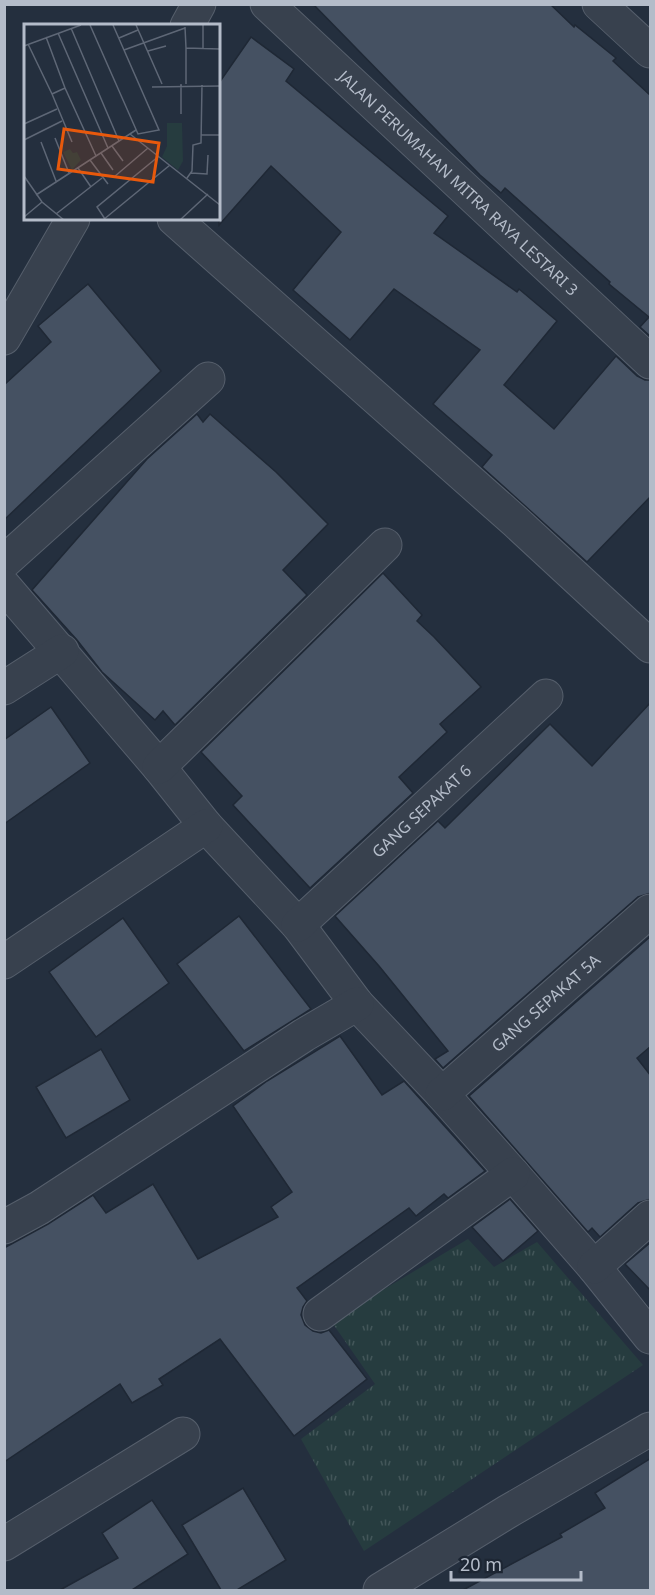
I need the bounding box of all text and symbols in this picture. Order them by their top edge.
inset map [24,24,220,220]
street label: JALAN PERUMAHAN MITRA RAYA LESTARI 3 [332,64,583,300]
street label: GANG SEPAKAT 6 [367,760,476,863]
street label: GANG SEPAKAT 5A [486,948,605,1057]
scale bar [451,1544,582,1582]
text: 20 m [460,1552,502,1576]

